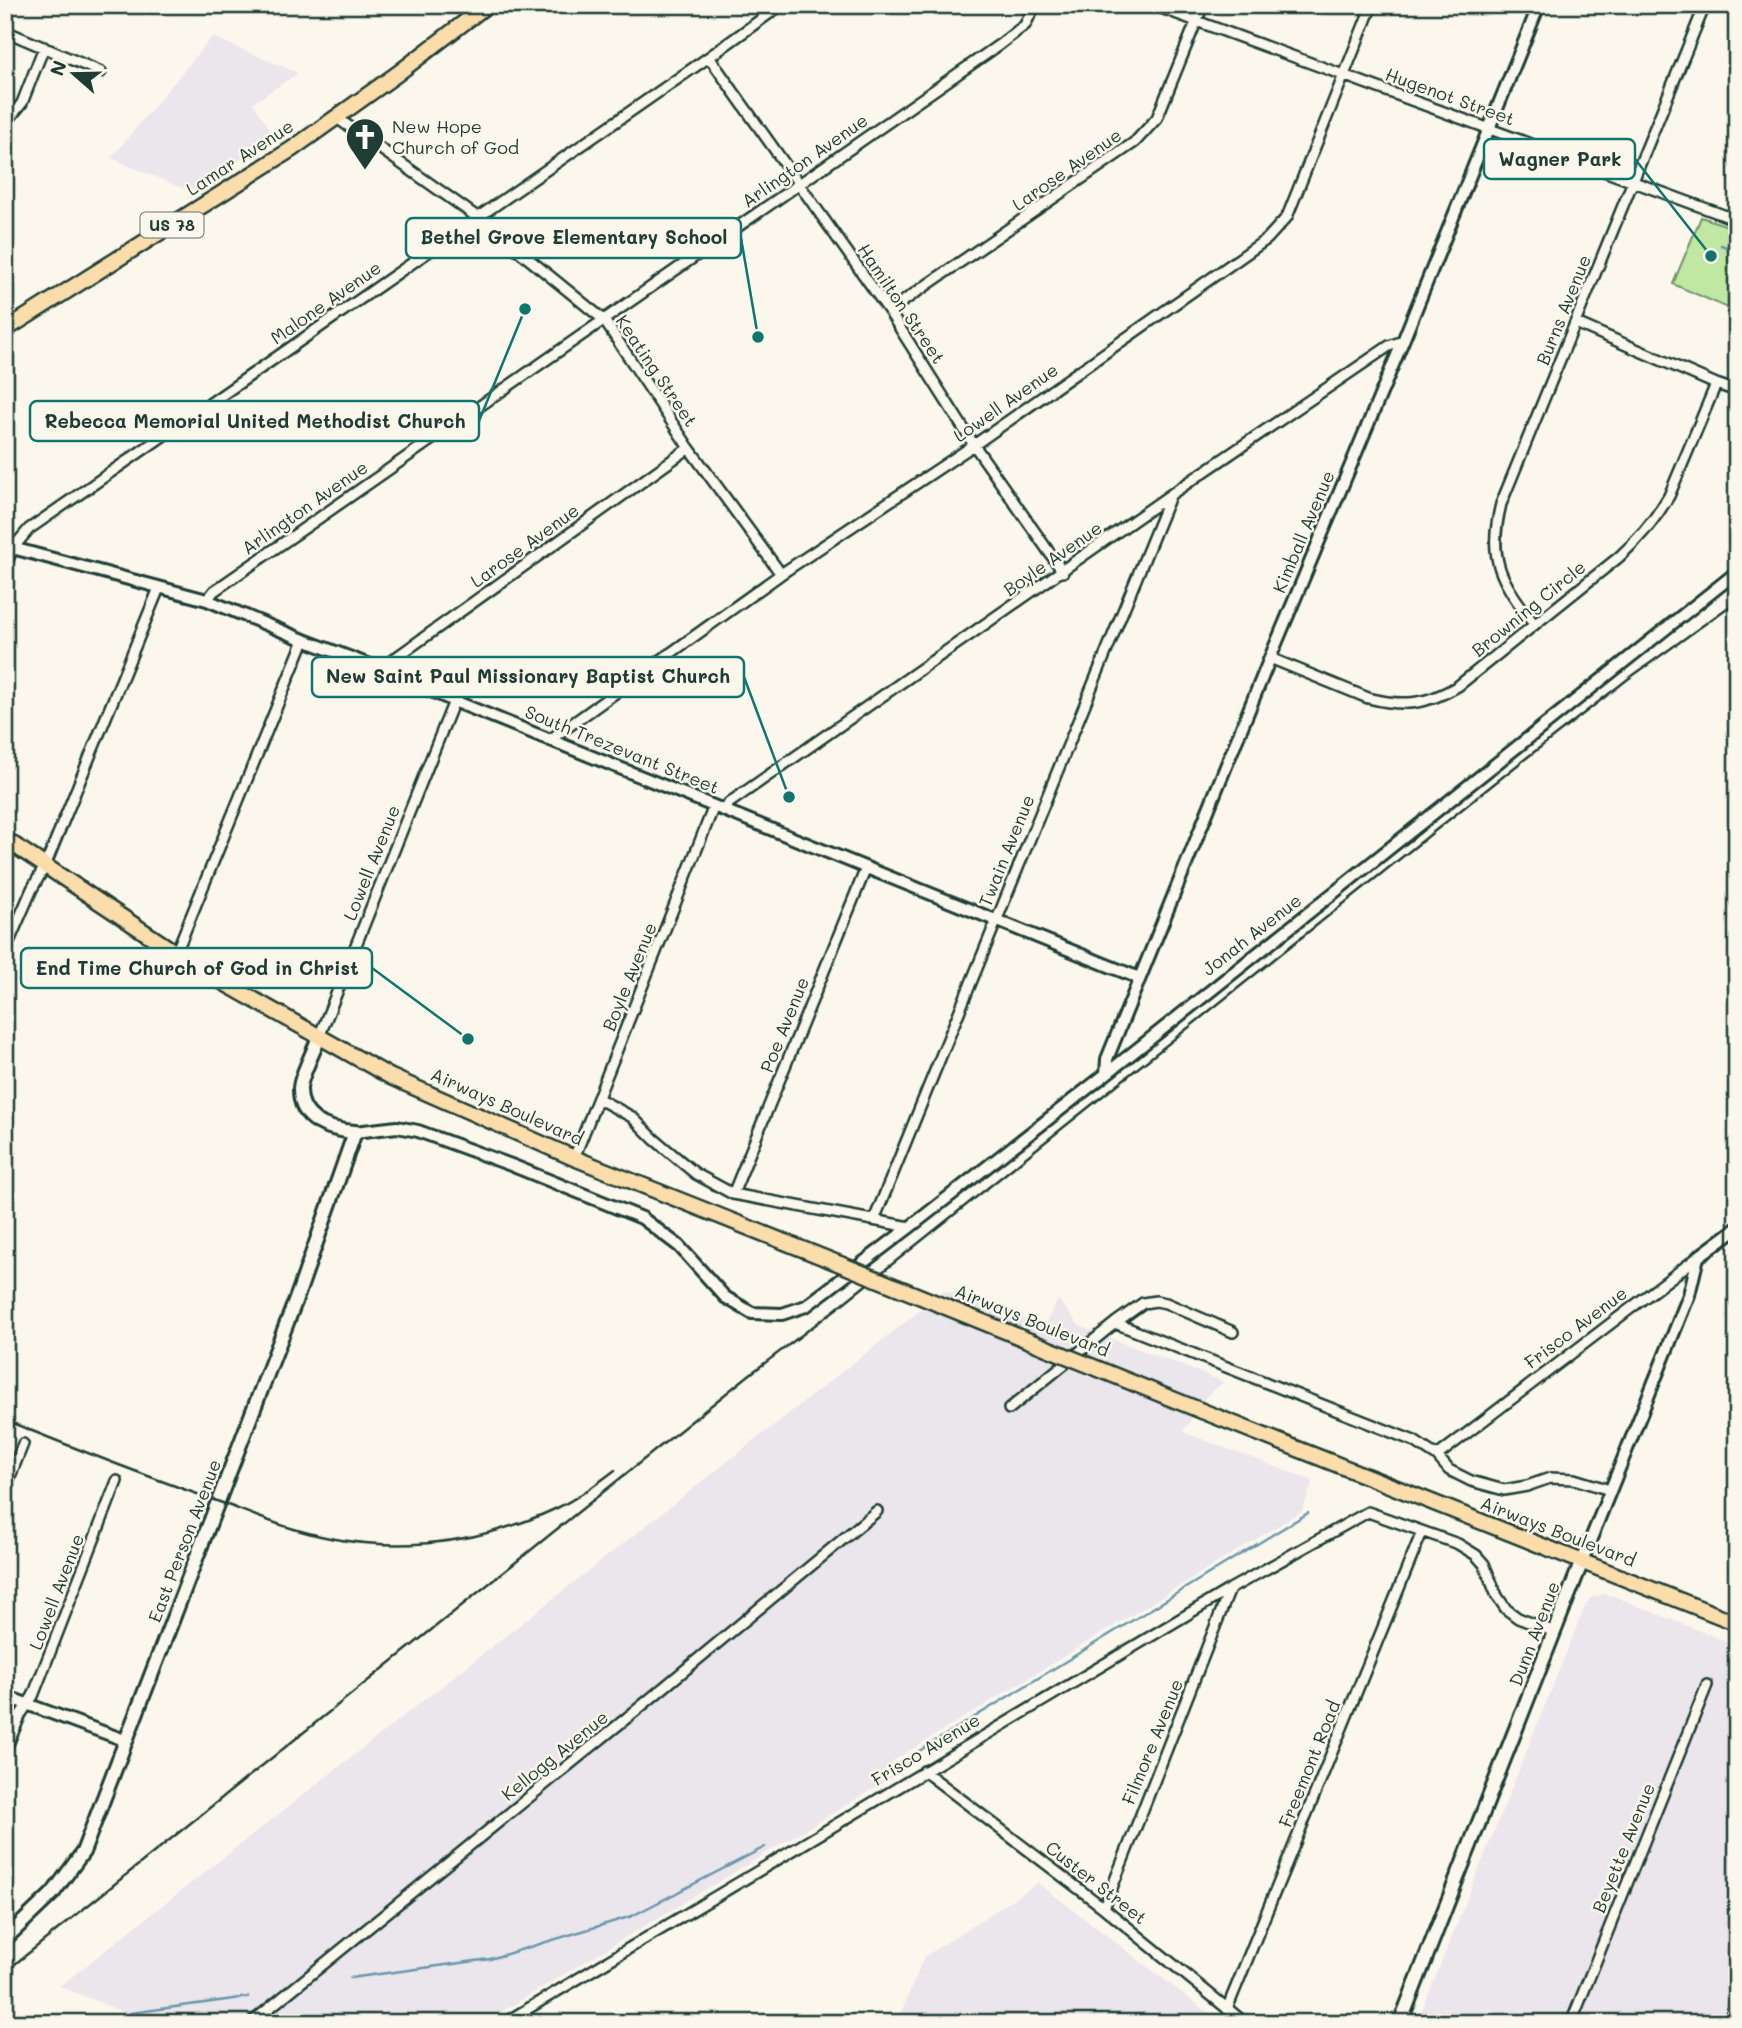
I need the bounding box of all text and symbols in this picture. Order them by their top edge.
north arrow [38,38,108,108]
text: N [43,57,72,79]
street label: Hugenot Street [1382,62,1518,131]
street label: Arlington Avenue [737,108,872,213]
street label: Lamar Avenue [181,114,298,201]
place label: New Hope Church of God [392,114,519,159]
church icon: New Hope Church of God [344,116,386,171]
street label: Larose Avenue [1007,123,1126,216]
callout: Wagner Park [1484,139,1635,179]
text: Wagner Park [1499,146,1621,171]
road number: US 78 [140,213,204,238]
callout: Bethel Grove Elementary School [406,218,741,258]
text: Bethel Grove Elementary School [421,224,727,249]
street label: Hamilton Street [853,239,951,368]
street label: Burns Avenue [1530,251,1596,368]
street label: Malone Avenue [265,255,386,349]
street label: Keating Street [610,310,703,431]
street label: Lowell Avenue [948,357,1062,447]
callout: Rebecca Memorial United Methodist Church [30,401,479,441]
text: Rebecca Memorial United Methodist Church [44,408,466,433]
street label: Arlington Avenue [237,455,372,560]
street label: Kimball Avenue [1267,467,1340,596]
street label: Larose Avenue [465,498,583,593]
street label: Boyle Avenue [998,515,1106,601]
street label: Browning Circle [1466,555,1590,662]
callout: New Saint Paul Missionary Baptist Church [312,657,744,697]
text: New Saint Paul Missionary Baptist Church [326,663,730,688]
street label: South Trezevant Street [522,699,723,799]
street label: Twain Avenue [973,791,1039,910]
street label: Lowell Avenue [337,801,405,924]
street label: Jonah Avenue [1197,888,1306,981]
street label: Boyle Avenue [596,919,662,1034]
callout: End Time Church of God in Christ [21,948,372,988]
text: End Time Church of God in Christ [35,955,359,980]
street label: Poe Avenue [754,973,814,1076]
street label: Airways Boulevard [427,1062,587,1151]
street label: Airways Boulevard [952,1278,1113,1362]
street label: Frisco Avenue [1519,1281,1632,1374]
street label: East Person Avenue [142,1456,226,1625]
street label: Airways Boulevard [1477,1490,1640,1572]
street label: Lowell Avenue [23,1530,89,1653]
street label: Dunn Avenue [1503,1578,1565,1689]
street label: Filmore Avenue [1116,1675,1188,1808]
street label: Freemont Road [1273,1697,1345,1831]
street label: Kellogg Avenue [496,1705,613,1806]
street label: Frisco Avenue [867,1707,984,1791]
street label: Beyette Avenue [1586,1779,1660,1916]
street label: Custer Street [1041,1835,1152,1929]

